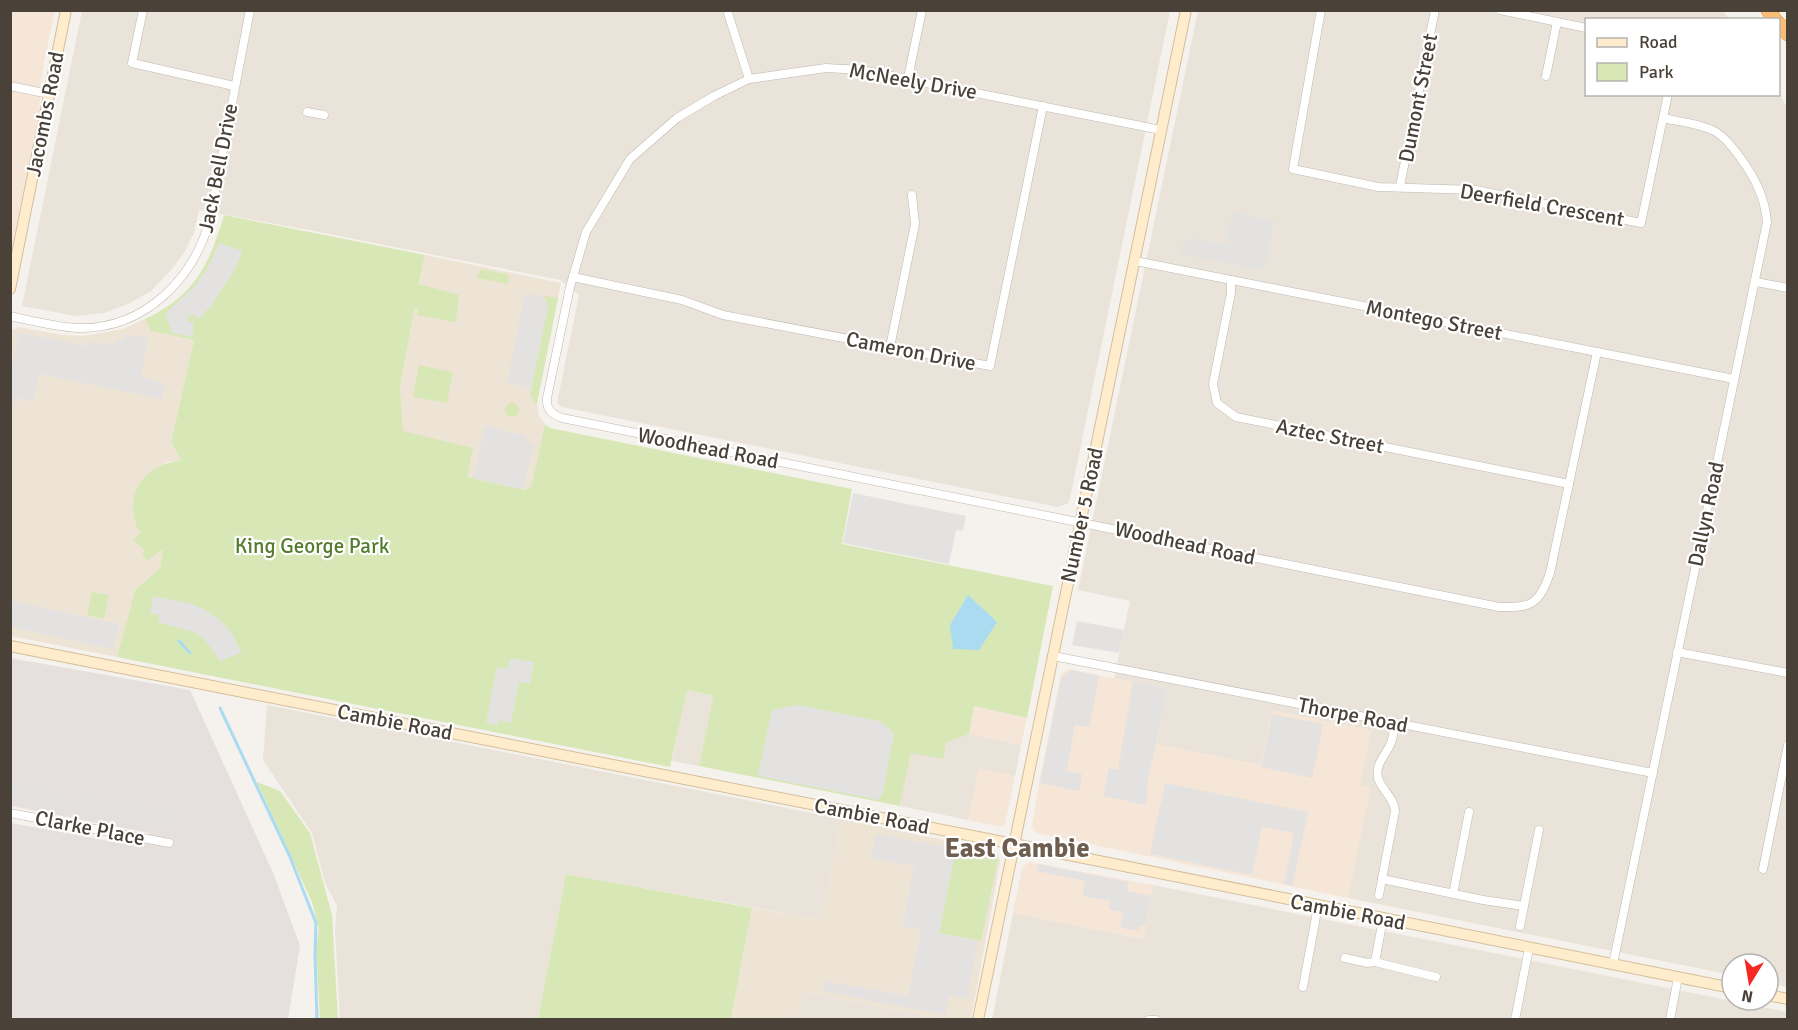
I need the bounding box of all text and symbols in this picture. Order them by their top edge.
legend [1585,18,1780,96]
street label: Dumont Street [1393,31,1443,165]
text: Road [1639,31,1678,53]
street label: Jacombs Road [20,49,70,179]
street label: McNeely Drive [847,57,979,105]
text: Park [1639,61,1674,83]
street label: Jack Bell Drive [193,101,243,235]
street label: Deerfield Crescent [1458,178,1626,232]
street label: Montego Street [1364,294,1504,346]
street label: Cameron Drive [844,326,978,376]
street label: Aztec Street [1274,413,1386,459]
street label: Woodhead Road [635,422,781,474]
street label: Number 5 Road [1055,445,1109,585]
street label: Dallyn Road [1682,459,1730,569]
street label: Woodhead Road [1112,515,1258,571]
park label: King George Park [235,533,390,559]
street label: Thorpe Road [1296,692,1410,738]
street label: Cambie Road [335,698,455,746]
street label: Cambie Road [812,792,932,840]
street label: Clarke Place [33,805,147,851]
district label: East Cambie [944,832,1090,865]
street label: Cambie Road [1288,888,1408,936]
north arrow [1720,952,1780,1012]
text: N [1740,985,1755,1007]

